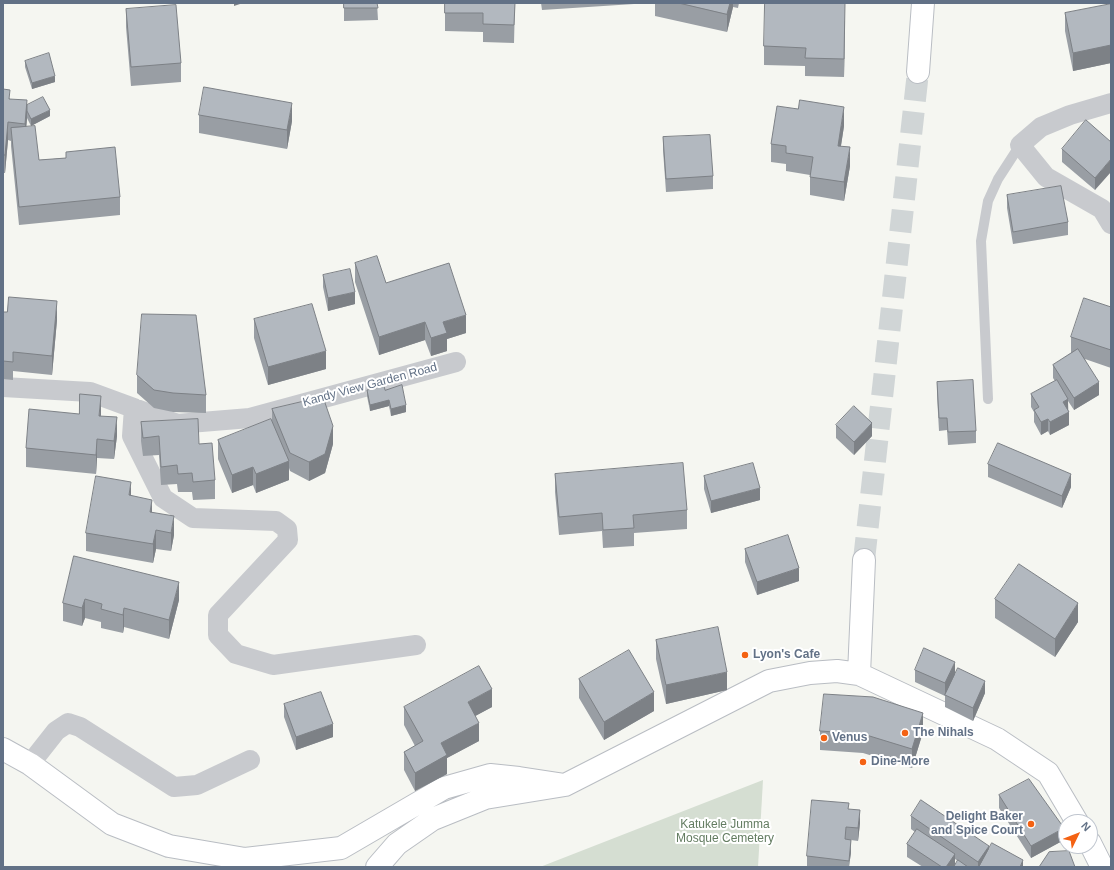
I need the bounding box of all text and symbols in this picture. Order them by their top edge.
street label: Kandy View Garden Road [301,360,439,410]
place label: Lyon's Cafe [753,648,820,662]
marker: Lyon's Cafe [740,650,750,660]
place label: The Nihals [913,726,974,740]
marker: The Nihals [900,728,910,738]
place label: Venus [832,731,867,745]
marker: Venus [819,733,829,743]
place label: Dine-More [871,755,930,769]
marker: Dine-More [858,757,868,767]
place label: Delight Baker and Spice Court [931,810,1023,838]
north arrow [1058,814,1098,854]
park label: Katukele Jumma Mosque Cemetery [676,818,774,846]
marker: Delight Baker and Spice Court [1026,819,1036,829]
text: N [1079,819,1093,833]

